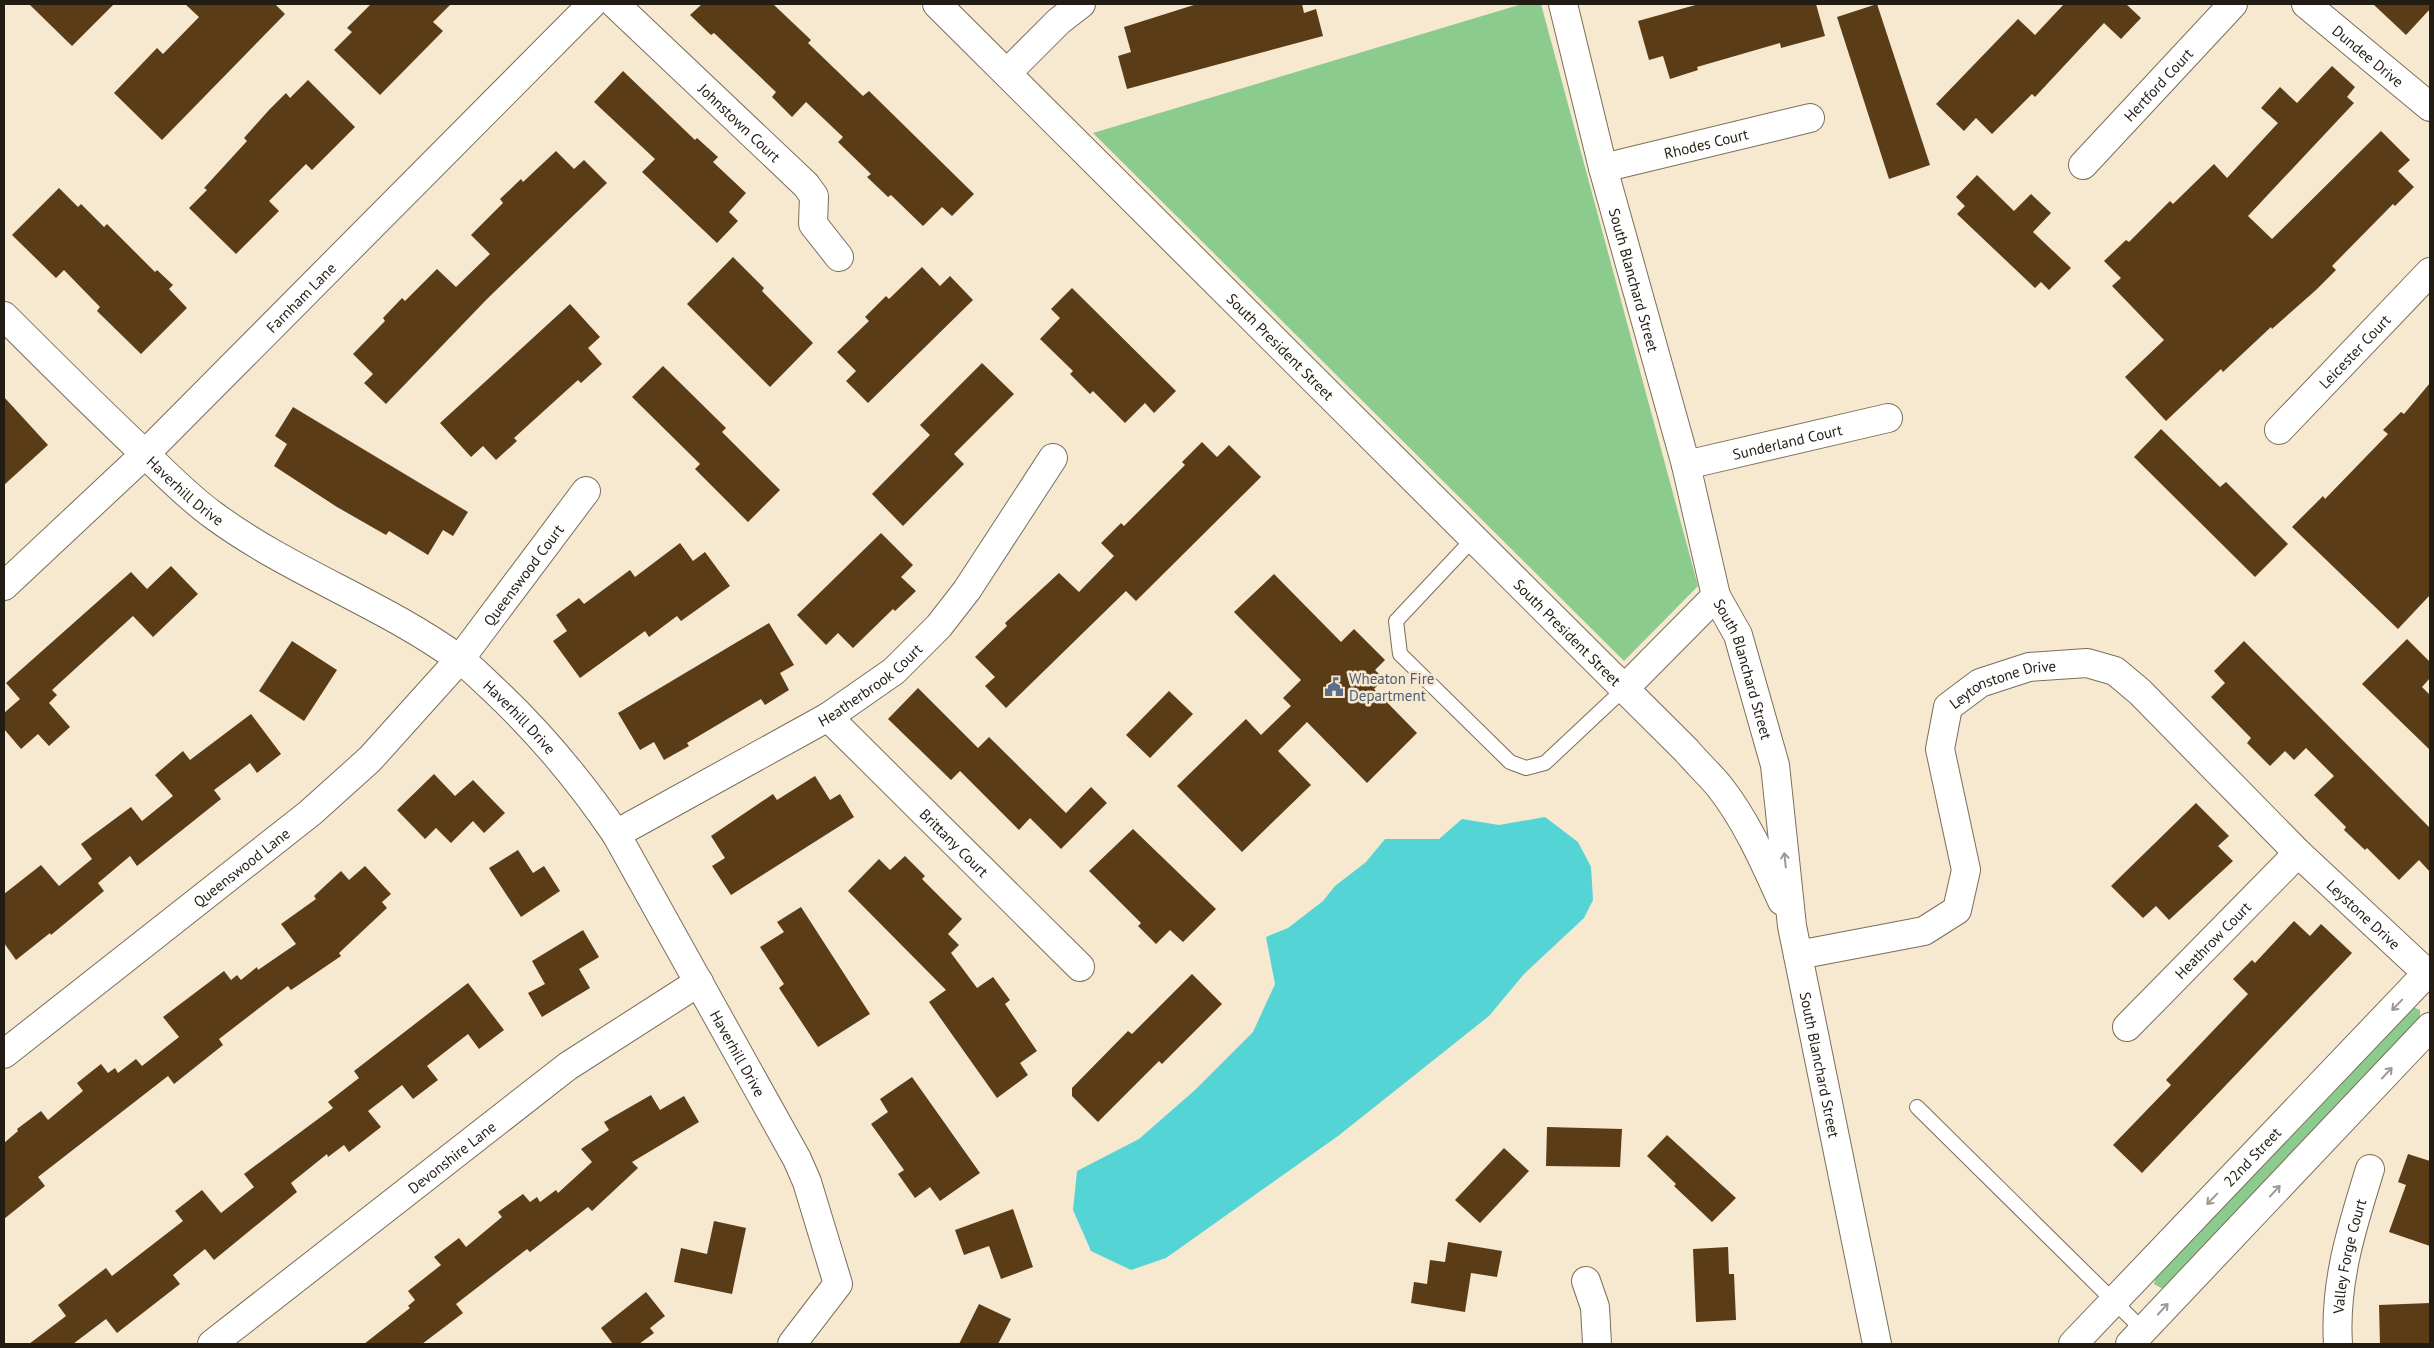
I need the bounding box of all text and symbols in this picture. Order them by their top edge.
street label: Dundee Drive [2329,21,2408,91]
street label: Hertford Court [2119,44,2197,125]
street label: Johnstown Court [694,78,785,166]
street label: Rhodes Court [1662,124,1750,162]
street label: South Blanchard Street [1605,206,1663,354]
street label: Farnham Lane [262,258,340,336]
street label: South President Street [1223,289,1338,404]
street label: Leicester Court [2314,310,2394,392]
street label: Sunderland Court [1731,419,1844,463]
street label: Haverhill Drive [143,452,228,529]
street label: Queenswood Court [479,520,567,629]
street label: South President Street [1510,575,1625,690]
street label: South Blanchard Street [1710,595,1777,741]
street label: Heatherbrook Court [814,639,926,730]
street label: Leytonstone Drive [1945,656,2057,712]
place label: Wheaton Fire Department [1349,669,1434,705]
street label: Haverhill Drive [480,676,560,758]
public building icon: Wheaton Fire Department [1323,676,1345,698]
street label: Brittany Court [916,804,993,880]
street label: Queenswood Lane [189,823,293,911]
one-way arrow [1780,852,1790,868]
street label: Leystone Drive [2323,875,2405,953]
street label: Heathrow Court [2170,897,2255,983]
street label: South Blanchard Street [1796,990,1844,1139]
one-way arrow [2391,999,2403,1011]
street label: Haverhill Drive [706,1007,770,1100]
one-way arrow [2381,1067,2393,1079]
street label: Devonshire Lane [404,1117,499,1197]
street label: 22nd Street [2219,1123,2285,1190]
one-way arrow [2269,1185,2281,1197]
one-way arrow [2206,1193,2218,1205]
street label: Valley Forge Court [2328,1196,2370,1315]
one-way arrow [2157,1303,2169,1315]

